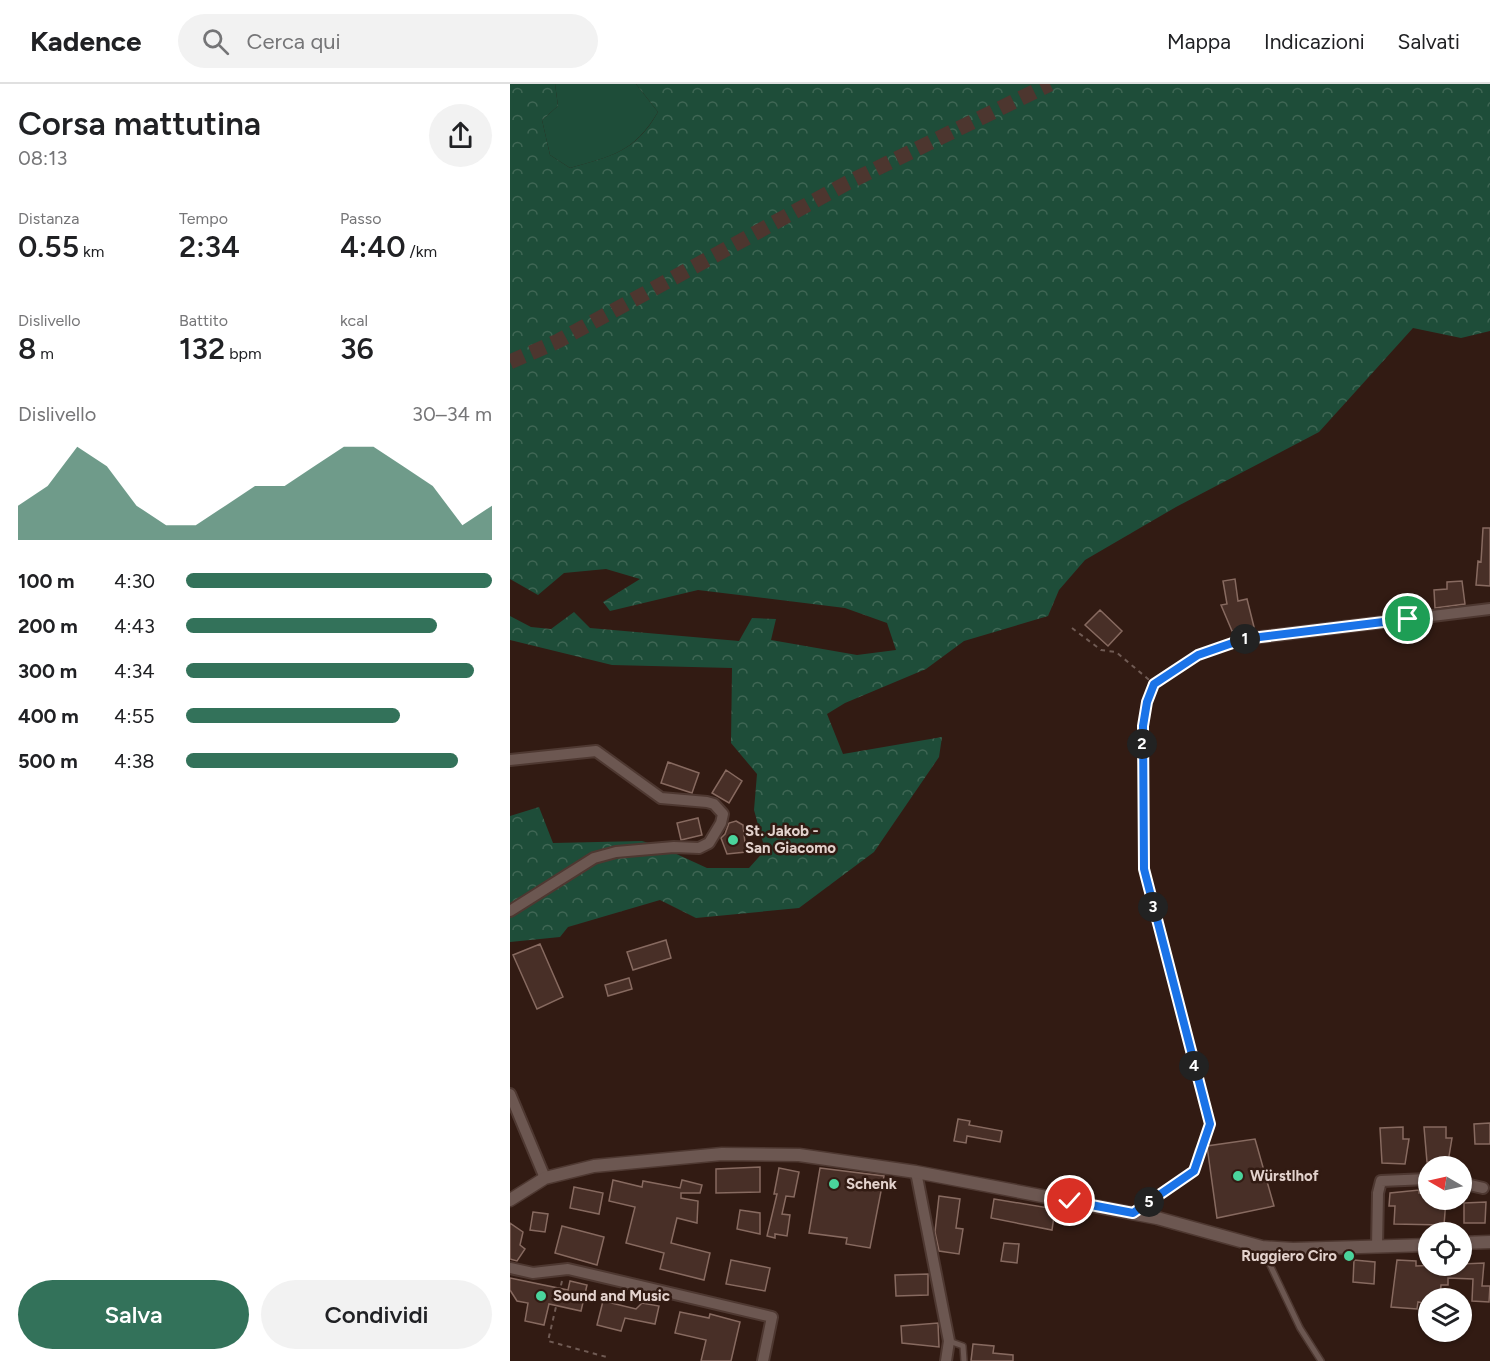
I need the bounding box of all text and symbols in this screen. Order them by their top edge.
search box [178,14,598,68]
text: Kadence [30,24,142,58]
icon: search [199,25,232,58]
text: Cerca qui [247,28,341,55]
text: Mappa [1167,29,1231,54]
text: Indicazioni [1264,29,1365,54]
text: Salvati [1398,29,1460,54]
text: Corsa mattutina [18,104,261,143]
button: share [429,104,492,167]
text: 08:13 [18,146,67,170]
text: Distanza [18,209,79,228]
text: Tempo [179,209,228,228]
text: Passo [340,209,381,228]
text: 0.55 [18,228,79,265]
text: 2:34 [179,228,240,265]
text: 4:40 [340,228,406,265]
text: km [79,242,104,261]
text: /km [406,242,437,261]
text: Dislivello [18,311,81,330]
text: Battito [179,311,228,330]
text: kcal [340,311,368,330]
text: 8 [18,330,36,367]
text: 132 [179,330,225,367]
text: 36 [340,330,374,367]
text: m [36,344,54,363]
text: bpm [225,344,262,363]
text: Dislivello [18,402,96,426]
text: 30–34 m [412,402,492,426]
text: 100 m [18,569,75,593]
text: 4:30 [114,569,155,593]
pin [1382,593,1433,644]
icon: arrive [1391,602,1424,635]
text: 200 m [18,614,78,638]
text: 4:43 [114,614,155,638]
pin: 1 [1230,624,1260,654]
text: 1 [1242,629,1248,648]
text: 300 m [18,659,77,683]
text: 4:34 [114,659,155,683]
text: 400 m [18,704,79,728]
text: 4:55 [114,704,154,728]
pin: 2 [1127,729,1157,759]
text: 2 [1137,734,1147,753]
text: 500 m [18,749,78,773]
text: 4:38 [114,749,155,773]
place label: St. Jakob - San Giacomo [745,822,836,857]
marker: St. Jakob - San Giacomo [726,833,740,847]
pin: 3 [1138,892,1168,922]
text: 3 [1149,897,1157,916]
pin: 4 [1179,1051,1209,1081]
text: 4 [1189,1056,1199,1075]
north arrow [1418,1156,1472,1210]
map controls [1418,1156,1472,1342]
place label: Würstlhof [1250,1167,1319,1185]
marker: Würstlhof [1231,1169,1245,1183]
place label: Schenk [846,1175,897,1193]
pin [1044,1175,1095,1226]
marker: Schenk [827,1177,841,1191]
icon: check [1053,1184,1086,1217]
pin: 5 [1134,1187,1164,1217]
text: 5 [1144,1192,1154,1211]
button: locate [1418,1222,1472,1276]
place label: Ruggiero Ciro [1241,1247,1337,1265]
marker: Ruggiero Ciro [1342,1249,1356,1263]
button: Salva [18,1280,249,1349]
button: Condividi [261,1280,492,1349]
place label: Sound and Music [553,1287,670,1305]
button: layers [1418,1288,1472,1342]
marker: Sound and Music [534,1289,548,1303]

